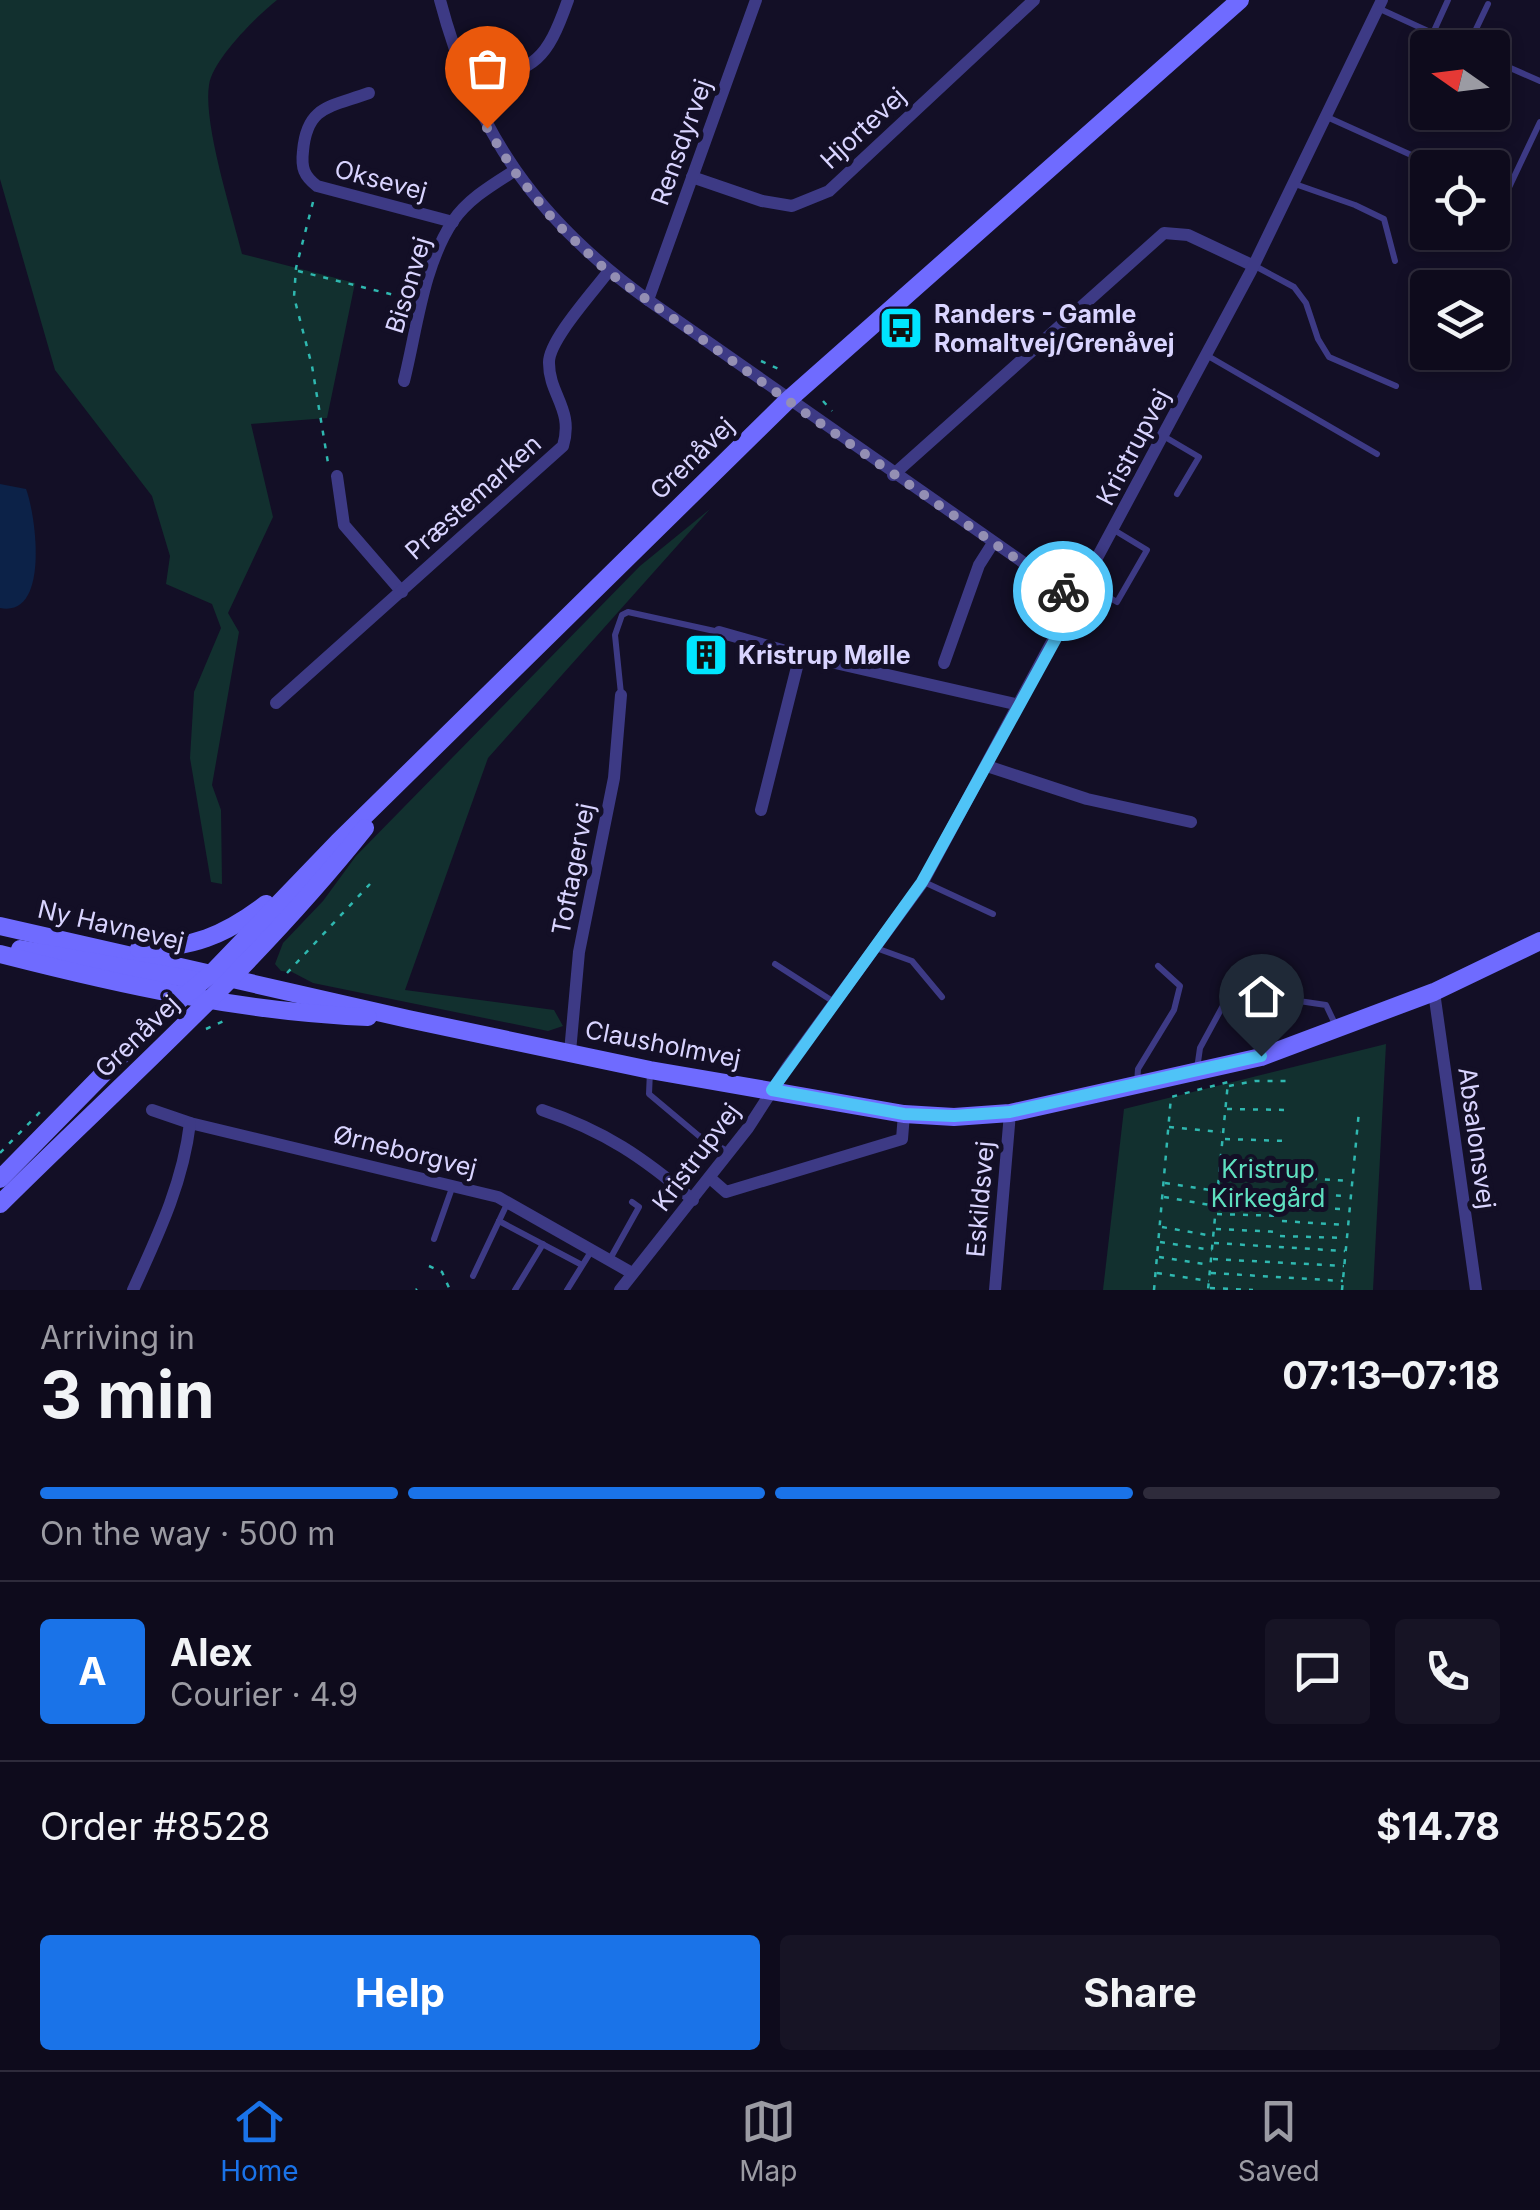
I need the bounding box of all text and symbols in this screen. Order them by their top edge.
pin [445,26,530,129]
north arrow [1410,30,1510,130]
map controls [1410,30,1510,370]
icon: bag [460,41,515,96]
street label: Rensdyrvej [644,75,718,209]
street label: Hjortevej [814,81,912,175]
button: locate [1410,150,1510,250]
street label: Oksevej [332,153,430,207]
street label: Bisonvej [379,233,437,337]
button: layers [1410,270,1510,370]
place label: Randers - Gamle Romaltvej/Grenåvej [934,299,1175,358]
bus stop icon: Randers - Gamle Romaltvej/Grenåvej [878,305,924,351]
street label: Kristrupvej [1090,384,1176,510]
street label: Grenåvej [644,411,740,505]
street label: Præstemarken [399,428,547,566]
courier [1013,541,1113,641]
icon: bike [1036,564,1091,619]
building icon: Kristrup Mølle [683,632,729,678]
place label: Kristrup Mølle [738,640,911,670]
street label: Toftagervej [546,800,600,938]
street label: Ny Havnevej [35,894,187,956]
pin [1219,954,1304,1057]
icon: home [1234,969,1289,1024]
street label: Grenåvej [89,989,185,1083]
street label: Clausholmvej [583,1014,743,1074]
street label: Absalonsvej [1452,1065,1502,1211]
street label: Kristrupvej [646,1097,746,1217]
street label: Ørneborgvej [330,1119,480,1183]
street label: Eskildsvej [960,1140,1000,1258]
park label: Kristrup Kirkegård [1211,1154,1325,1213]
text: Arriving in [40,1318,195,1357]
text: 07:13–07:18 [1282,1352,1500,1398]
text: 3 min [40,1355,215,1434]
text: On the way · 500 m [40,1514,335,1553]
button: chat [1265,1619,1370,1724]
button: phone [1395,1619,1500,1724]
text: Alex [170,1629,253,1675]
text: A [78,1648,107,1694]
text: Courier · 4.9 [170,1675,358,1714]
text: Order #8528 [40,1803,271,1849]
text: $14.78 [1376,1803,1500,1849]
button: Help [40,1935,760,2050]
button: Share [780,1935,1500,2050]
tab: Home [220,2094,299,2188]
tab: Map [739,2094,797,2188]
tab: Saved [1238,2094,1320,2188]

